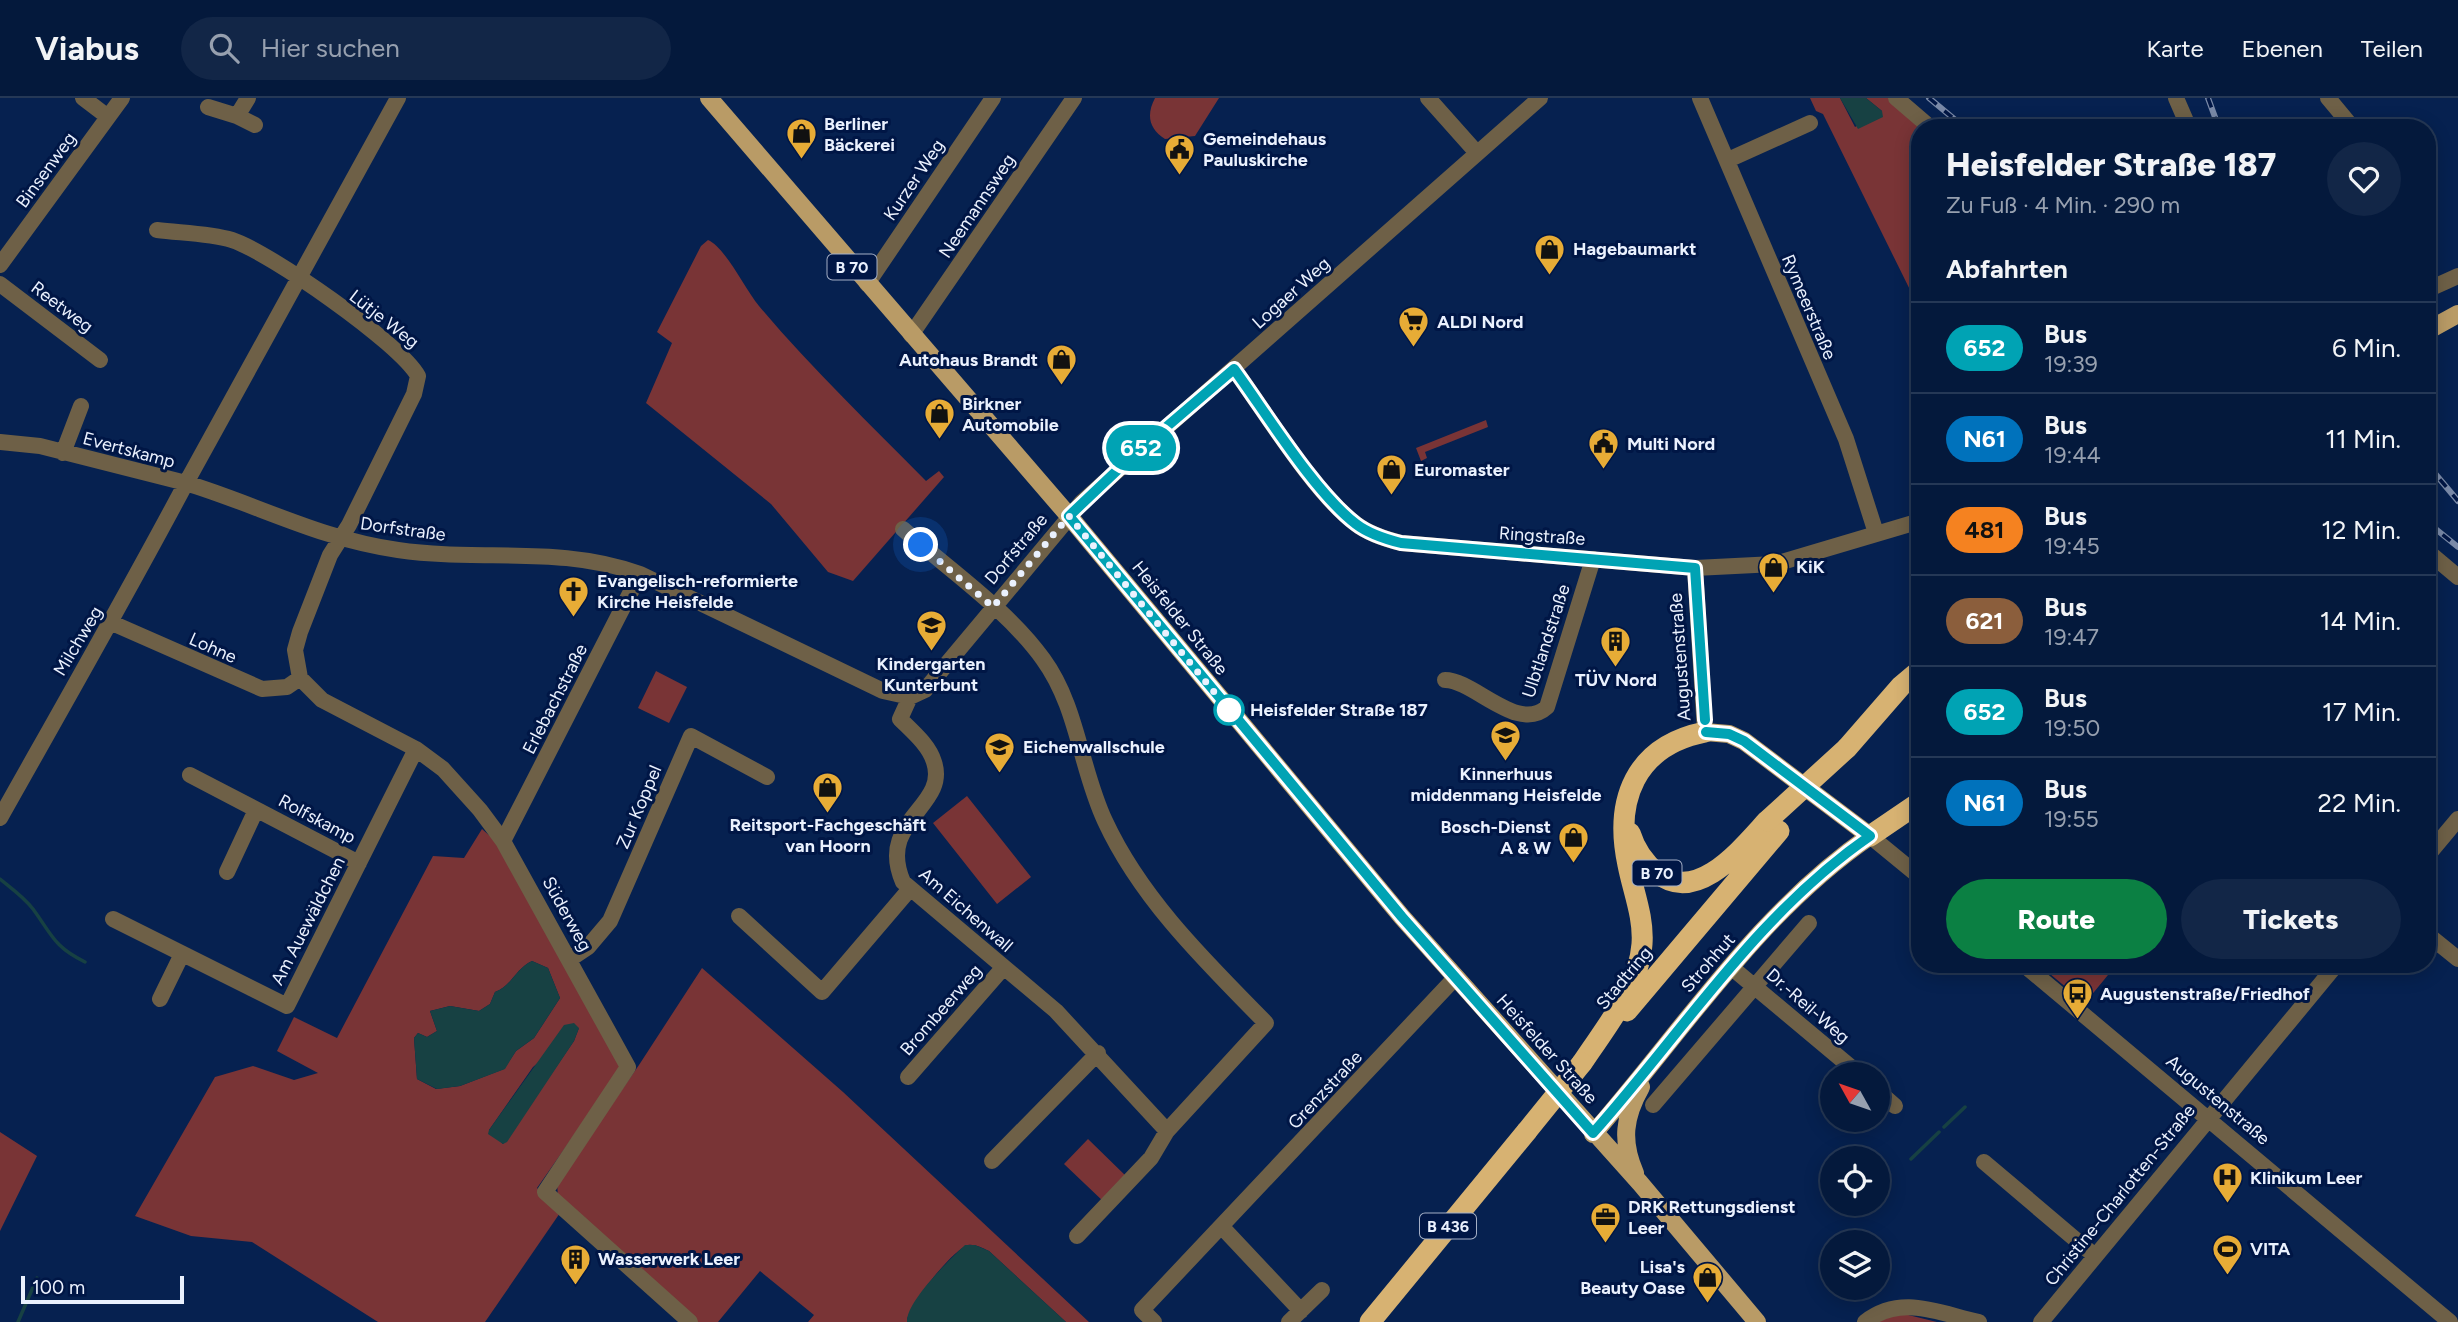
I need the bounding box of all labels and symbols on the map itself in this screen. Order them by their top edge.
place label: Berliner Bäckerei [824,113,895,156]
shop icon: Berliner Bäckerei [784,117,818,161]
street label: Binsenweg [11,128,81,212]
place label: Gemeindehaus Pauluskirche [1203,128,1327,171]
public building icon: Gemeindehaus Pauluskirche [1163,132,1197,176]
street label: Kurzer Weg [879,135,949,225]
street label: Neemannsweg [934,150,1020,262]
shop icon: Hagebaumarkt [1533,232,1567,276]
place label: Hagebaumarkt [1573,238,1696,260]
street label: Rymeerstraße [1777,251,1841,363]
street label: Logaer Weg [1248,252,1334,334]
road number: B 70 [828,254,876,280]
street label: Reetweg [27,277,97,337]
street label: Lütje Weg [345,285,423,353]
supermarket icon: ALDI Nord [1397,305,1431,349]
place label: ALDI Nord [1437,311,1524,333]
shop icon: Autohaus Brandt [1044,343,1078,387]
place label: Autohaus Brandt [899,349,1038,371]
place label: Birkner Automobile [962,393,1059,436]
shop icon: Birkner Automobile [922,397,956,441]
line badge: 652 [1101,425,1181,471]
street label: Evertskamp [80,427,178,473]
public building icon: Multi Nord [1587,427,1621,471]
place label: Multi Nord [1627,433,1715,455]
shop icon: Euromaster [1374,453,1408,497]
place label: Euromaster [1414,459,1510,481]
street label: Dorfstraße [980,509,1052,589]
street label: Dorfstraße [359,512,447,546]
street label: Ringstraße [1498,522,1586,550]
your location [903,527,938,562]
shop icon: KiK [1756,550,1790,594]
place label: KiK [1796,556,1825,578]
street label: Heisfelder Straße [1127,557,1233,680]
place label: Evangelisch-reformierte Kirche Heisfelde [597,570,798,613]
church icon: Evangelisch-reformierte Kirche Heisfelde [557,574,591,618]
street label: Ulbtlandstraße [1517,581,1575,701]
street label: Augustenstraße [1665,592,1695,722]
street label: Milchweg [49,602,107,680]
school or university icon: Kindergarten Kunterbunt [914,609,948,653]
building icon: TÜV Nord [1599,625,1633,669]
street label: Lohne [186,628,240,668]
street label: Erlebachstraße [518,640,592,758]
place label: Kindergarten Kunterbunt [877,653,985,696]
place label: TÜV Nord [1575,669,1657,691]
marker: Heisfelder Straße 187 [1214,695,1244,725]
place label: Heisfelder Straße 187 [1250,699,1428,721]
school or university icon: Kinnerhuus middenmang Heisfelde [1489,719,1523,763]
school or university icon: Eichenwallschule [983,730,1017,774]
place label: Eichenwallschule [1023,736,1165,758]
street label: Zur Koppel [612,762,666,852]
place label: Kinnerhuus middenmang Heisfelde [1410,763,1602,806]
shop icon: Reitsport-Fachgeschäft van Hoorn [811,770,845,814]
street label: Rolfskamp [275,789,359,849]
place label: Reitsport-Fachgeschäft van Hoorn [729,814,927,857]
place label: Bosch-Dienst A & W [1441,816,1551,859]
shop icon: Bosch-Dienst A & W [1557,820,1591,864]
street label: Am Auewäldchen [266,853,350,989]
road number: B 70 [1632,860,1682,886]
street label: Am Eichenwall [915,863,1017,957]
street label: Süderweg [538,873,596,955]
street label: Strohhut [1676,929,1740,997]
street label: Stadtring [1591,942,1657,1014]
street label: Brombeerweg [895,960,987,1060]
street label: Dr.-Reil-Weg [1762,964,1854,1048]
bus stop icon: Augustenstraße/Friedhof [2060,977,2094,1021]
place label: Augustenstraße/Friedhof [2100,983,2311,1005]
street label: Heisfelder Straße [1492,990,1602,1109]
street label: Grenzstraße [1283,1046,1367,1134]
street label: Augustenstraße [2162,1050,2274,1150]
north arrow [1820,1062,1890,1132]
street label: Christine-Charlotten-Straße [2040,1100,2200,1290]
hospital icon: Klinikum Leer [2210,1161,2244,1205]
place label: Klinikum Leer [2250,1167,2363,1189]
place label: DRK Rettungsdienst Leer [1628,1196,1795,1239]
office icon: DRK Rettungsdienst Leer [1588,1200,1622,1244]
road number: B 436 [1420,1214,1476,1238]
sports icon: VITA [2210,1232,2244,1276]
place label: VITA [2250,1238,2291,1260]
building icon: Wasserwerk Leer [558,1242,592,1286]
place label: Wasserwerk Leer [598,1248,740,1270]
place label: Lisa's Beauty Oase [1580,1256,1686,1299]
shop icon: Lisa's Beauty Oase [1691,1260,1725,1304]
scale bar [21,1273,184,1305]

